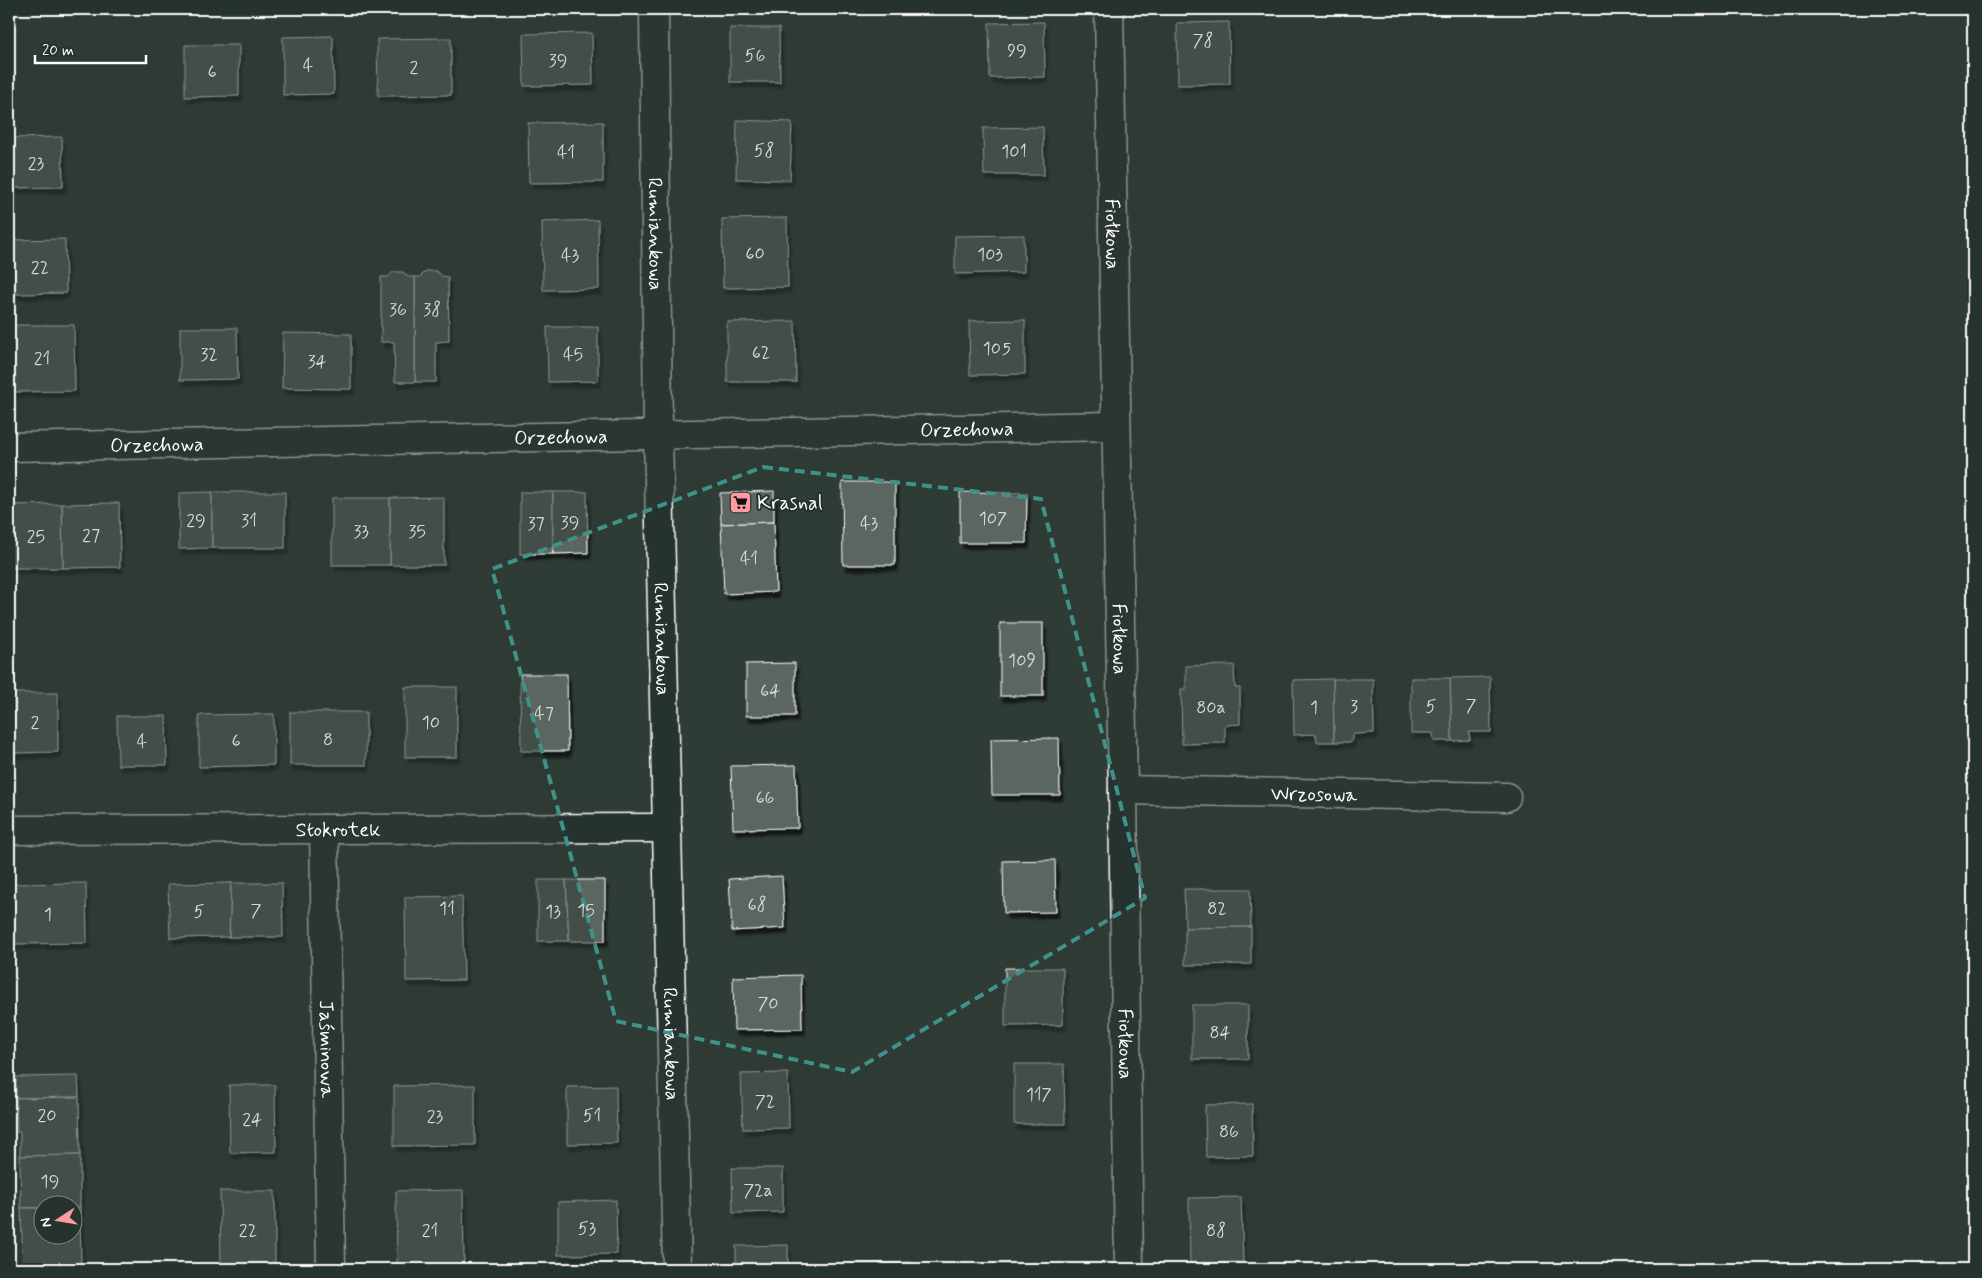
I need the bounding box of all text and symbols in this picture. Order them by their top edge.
house number: 78 [1193,29,1213,53]
scale bar [35,32,146,64]
house number: 99 [1007,39,1027,63]
text: 20 m [42,41,74,61]
house number: 56 [745,44,765,68]
house number: 39 [549,49,567,73]
house number: 4 [303,54,313,78]
house number: 2 [410,56,419,80]
house number: 6 [207,60,217,84]
house number: 58 [754,139,774,163]
house number: 101 [1001,140,1027,164]
house number: 41 [557,141,575,165]
house number: 23 [28,152,45,176]
street label: Rumiankowa [641,177,669,291]
street label: Fiołkowa [1097,198,1126,270]
house number: 60 [745,242,765,266]
house number: 103 [977,243,1003,267]
house number: 43 [561,244,579,268]
house number: 22 [31,256,49,280]
house number: 36 [389,298,407,322]
house number: 38 [423,298,441,322]
house number: 105 [983,337,1011,361]
house number: 62 [752,341,770,365]
house number: 32 [200,343,218,367]
house number: 45 [563,343,583,367]
house number: 21 [34,347,50,371]
house number: 34 [307,350,327,374]
street label: Orzechowa [920,416,1014,445]
street label: Orzechowa [514,424,608,452]
street label: Orzechowa [110,431,204,460]
supermarket icon: Krasnal [729,490,753,514]
place label: Krasnal [757,490,823,517]
house number: 107 [979,507,1007,531]
house number: 29 [186,509,206,533]
house number: 31 [241,509,257,533]
house number: 39 [561,511,579,535]
house number: 37 [527,512,545,536]
house number: 43 [860,512,878,536]
house number: 33 [353,520,369,544]
house number: 35 [408,520,426,544]
house number: 27 [82,524,100,548]
house number: 25 [27,525,45,549]
house number: 41 [740,547,758,571]
street label: Rumiankowa [646,582,676,696]
street label: Fiołkowa [1105,603,1133,675]
house number: 109 [1008,649,1036,673]
house number: 64 [760,679,780,703]
house number: 7 [1466,694,1477,718]
house number: 3 [1350,695,1358,719]
house number: 5 [1426,695,1437,719]
house number: 80a [1196,696,1226,720]
house number: 1 [1310,696,1318,720]
house number: 47 [534,702,554,726]
house number: 2 [31,711,40,735]
house number: 10 [422,711,440,735]
house number: 8 [323,728,333,752]
house number: 6 [231,729,241,753]
house number: 4 [137,730,147,754]
street label: Wrzosowa [1271,781,1358,809]
house number: 66 [755,786,775,810]
street label: Stokrotek [296,817,381,844]
house number: 68 [747,893,767,917]
house number: 11 [439,897,455,921]
house number: 82 [1207,897,1227,921]
house number: 7 [251,899,262,923]
house number: 15 [577,899,595,923]
house number: 5 [194,900,205,924]
house number: 13 [545,900,561,924]
house number: 1 [44,903,52,927]
street label: Rumiankowa [656,987,685,1101]
house number: 70 [757,992,779,1016]
street label: Jaśminowa [312,1000,340,1099]
street label: Fiołkowa [1111,1008,1139,1079]
house number: 84 [1209,1021,1231,1045]
house number: 117 [1026,1083,1052,1107]
house number: 72 [755,1090,775,1114]
house number: 20 [37,1104,57,1128]
house number: 51 [583,1104,601,1128]
house number: 23 [427,1105,444,1129]
house number: 24 [242,1108,262,1132]
house number: 86 [1219,1120,1239,1144]
house number: 19 [41,1170,59,1194]
house number: 72a [743,1179,773,1203]
north arrow [32,1196,82,1246]
text: N [36,1216,56,1229]
house number: 53 [578,1217,597,1241]
house number: 22 [239,1219,257,1243]
house number: 21 [422,1219,438,1243]
house number: 88 [1206,1219,1226,1243]

